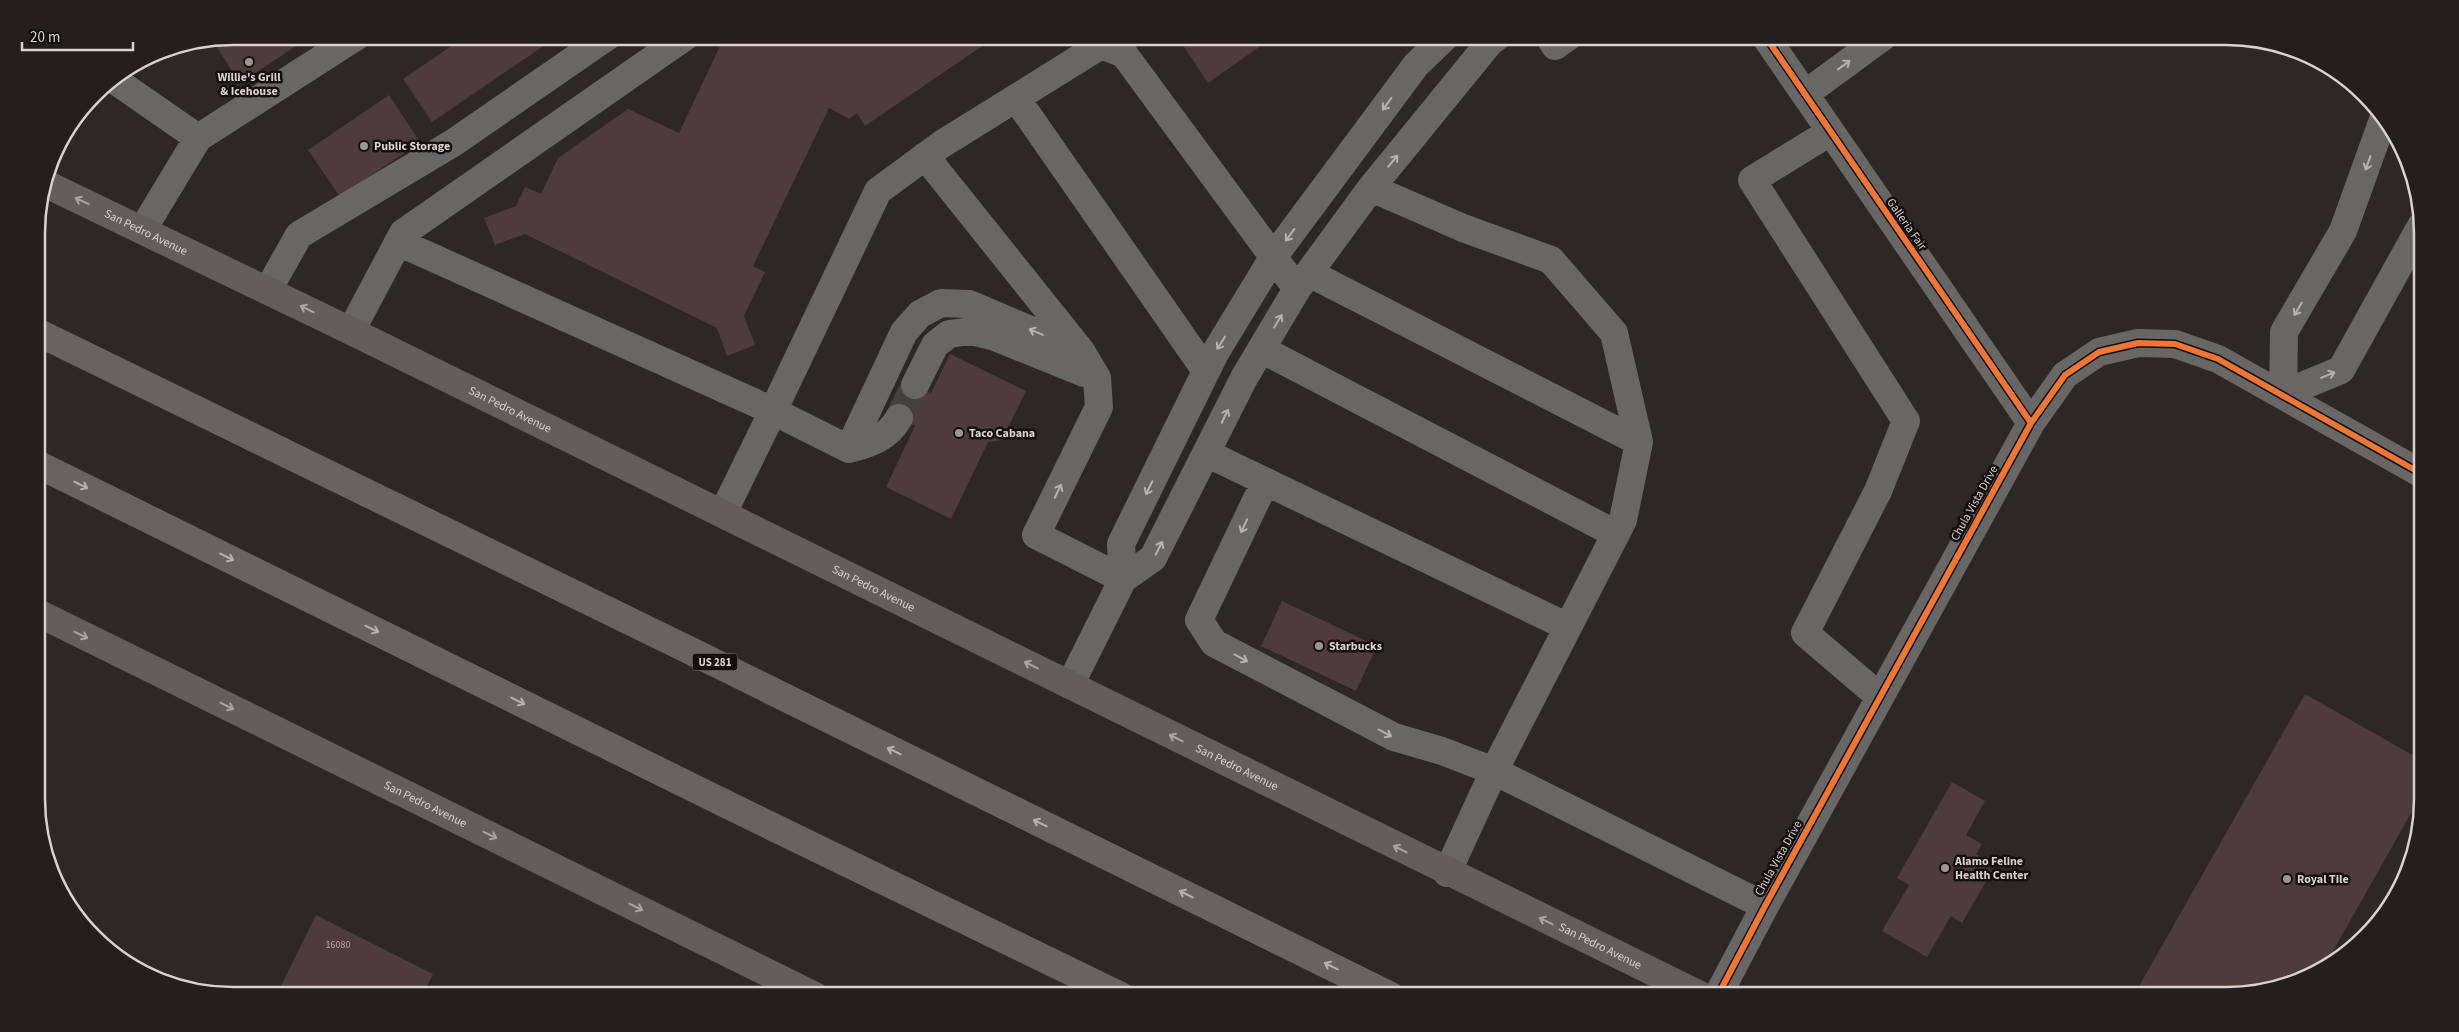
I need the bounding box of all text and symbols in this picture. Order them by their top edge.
scale bar [22,20,134,52]
text: 20 m [30,27,60,48]
marker: Willie's Grill & Icehouse [243,56,255,68]
one-way arrow [1837,60,1851,70]
place label: Willie's Grill & Icehouse [217,69,281,100]
one-way arrow [1382,97,1392,111]
place label: Public Storage [374,138,450,155]
marker: Public Storage [358,140,370,152]
one-way arrow [2362,154,2372,170]
one-way arrow [1388,155,1399,168]
one-way arrow [75,195,90,205]
street label: Galleria Fair [1882,195,1931,254]
street label: San Pedro Avenue [101,205,190,260]
one-way arrow [1285,228,1295,242]
one-way arrow [2293,301,2303,316]
one-way arrow [300,304,315,314]
one-way arrow [1274,315,1284,329]
one-way arrow [1029,327,1044,337]
one-way arrow [1216,335,1226,349]
one-way arrow [2320,370,2335,379]
street label: San Pedro Avenue [466,382,554,437]
one-way arrow [1220,408,1230,423]
place label: Taco Cabana [969,425,1035,442]
marker: Taco Cabana [953,427,965,439]
street label: Chula Vista Drive [1947,463,2002,544]
one-way arrow [1143,480,1153,495]
one-way arrow [73,481,88,490]
one-way arrow [1054,484,1063,499]
one-way arrow [1239,518,1248,533]
one-way arrow [1155,541,1164,556]
one-way arrow [219,552,234,562]
street label: San Pedro Avenue [829,561,918,616]
one-way arrow [364,625,379,635]
one-way arrow [73,630,88,640]
place label: Starbucks [1329,638,1382,655]
marker: Starbucks [1313,640,1325,652]
road number: US 281 [692,654,738,670]
one-way arrow [1233,654,1248,663]
one-way arrow [1024,660,1039,670]
one-way arrow [510,697,525,707]
one-way arrow [219,702,234,711]
one-way arrow [1378,728,1393,738]
one-way arrow [1169,733,1184,742]
street label: San Pedro Avenue [1192,740,1281,795]
one-way arrow [887,746,902,755]
street label: San Pedro Avenue [381,777,470,832]
one-way arrow [1033,817,1048,827]
street label: Chula Vista Drive [1751,818,1806,899]
one-way arrow [482,831,497,841]
one-way arrow [1393,844,1408,853]
place label: Alamo Feline Health Center [1954,853,2028,884]
marker: Alamo Feline Health Center [1939,862,1951,874]
place label: Royal Tile [2297,871,2349,888]
marker: Royal Tile [2281,873,2293,885]
one-way arrow [1178,889,1193,899]
one-way arrow [628,902,643,912]
one-way arrow [1539,915,1554,925]
street label: San Pedro Avenue [1556,919,1645,974]
house number: 16080 [326,938,350,952]
one-way arrow [1324,961,1339,971]

